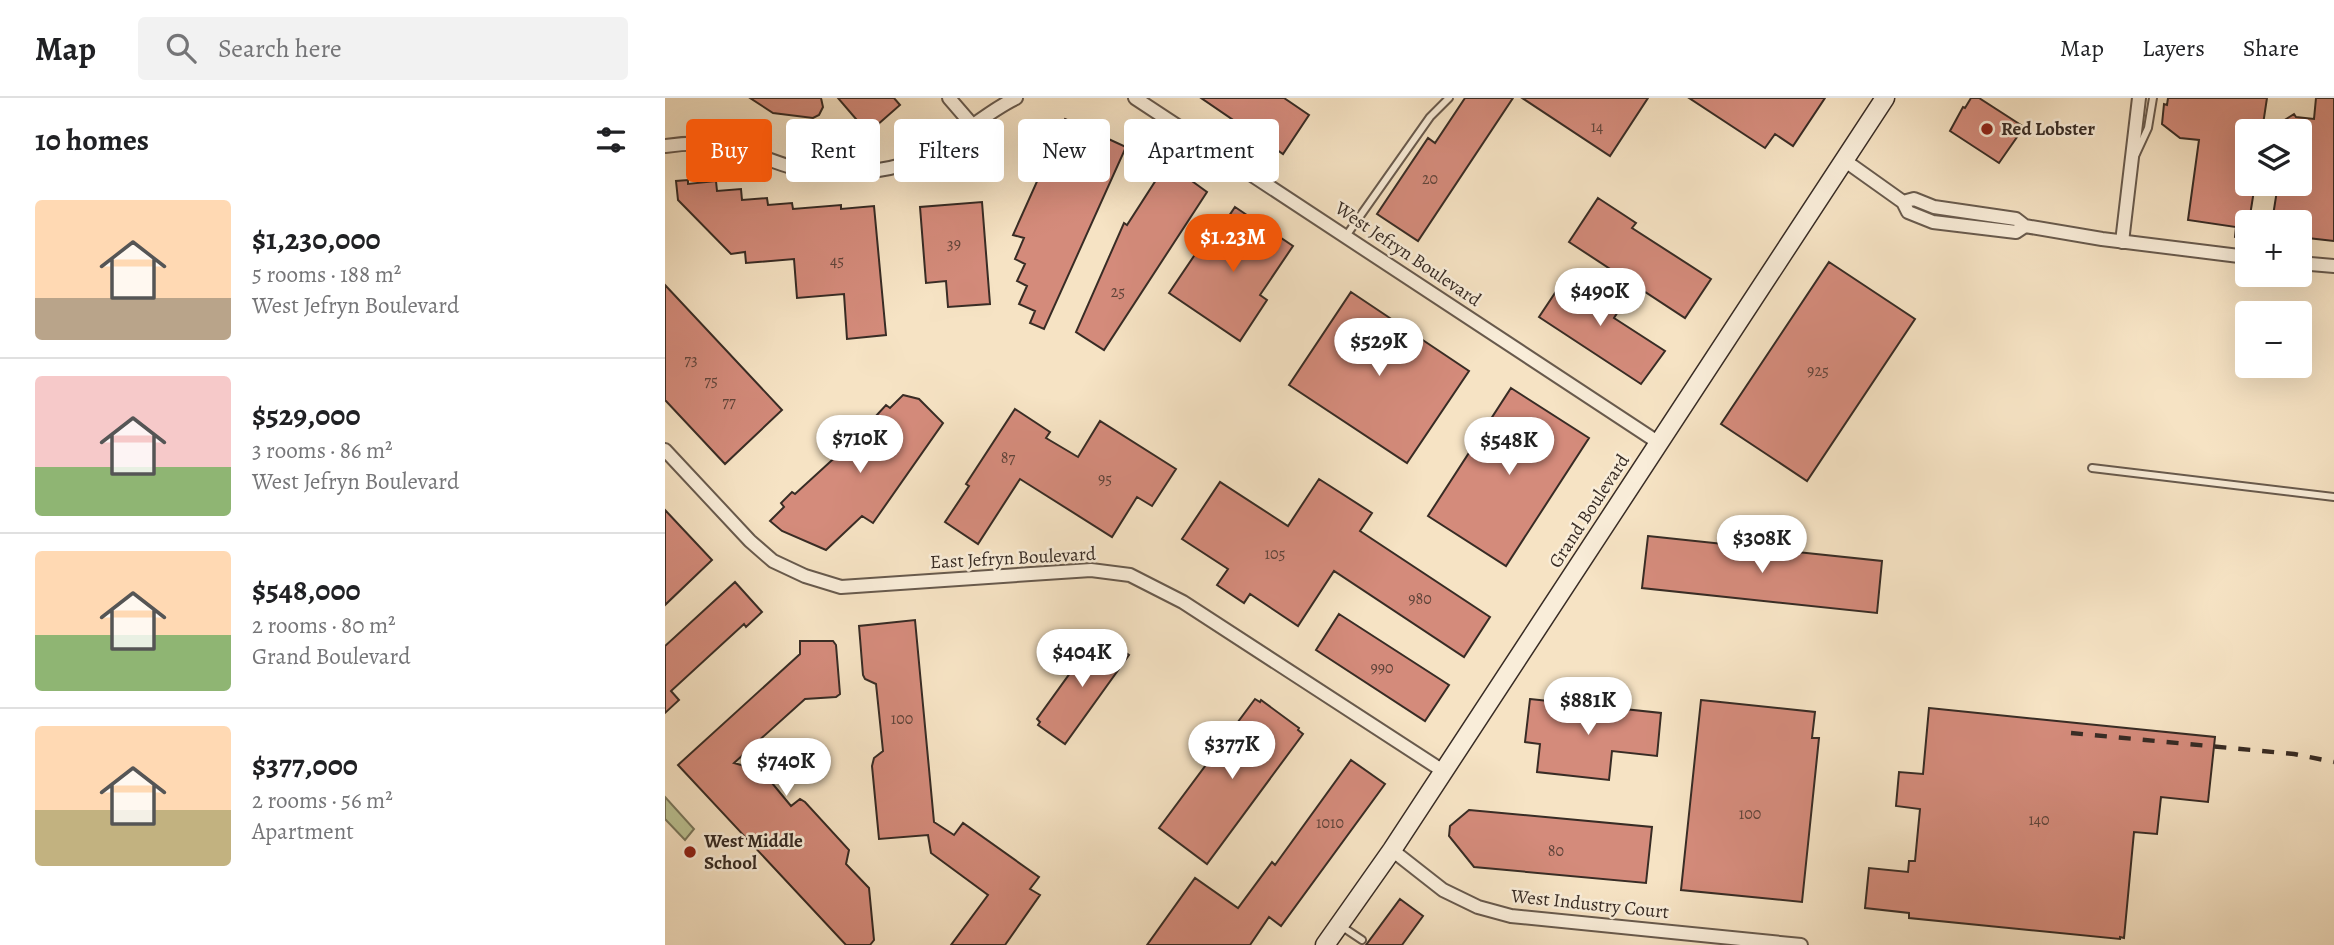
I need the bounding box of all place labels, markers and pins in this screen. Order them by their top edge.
place label: Red Lobster [2001,116,2095,142]
marker: Red Lobster [1979,121,1995,137]
pin: $1.23M [1176,214,1290,274]
pin: $490K [1551,268,1649,328]
pin: $529K [1330,318,1428,378]
pin: $710K [811,416,909,475]
pin: $548K [1460,418,1558,477]
pin: $308K [1713,516,1811,575]
pin: $404K [1033,630,1131,689]
pin: $881K [1539,678,1637,737]
pin: $377K [1183,722,1281,781]
pin: $740K [737,738,835,798]
place label: West Middle School [703,828,803,876]
marker: West Middle School [682,844,698,860]

